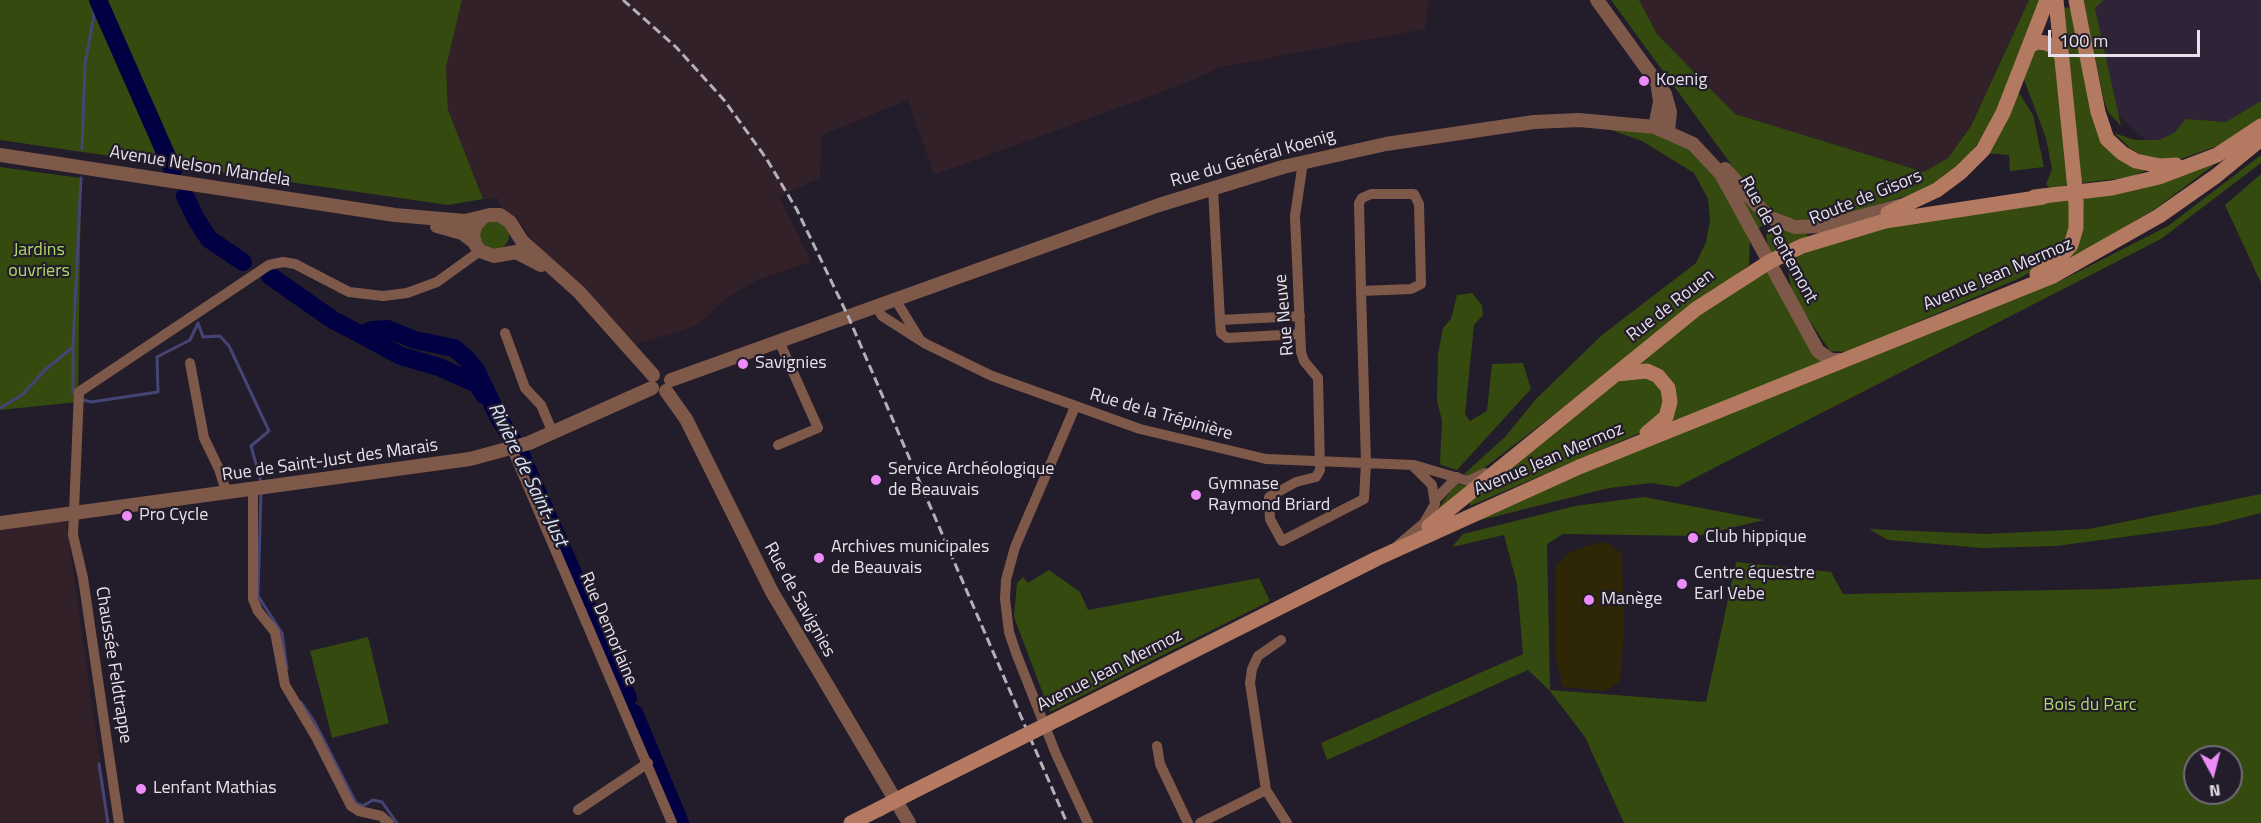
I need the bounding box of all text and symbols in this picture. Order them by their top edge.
scale bar [2051,18,2202,56]
text: 100 m [2059,27,2108,54]
place label: Koenig [1656,70,1707,92]
marker: Koenig [1637,74,1651,88]
street label: Rue du Général Koenig [1168,125,1338,193]
street label: Avenue Nelson Mandela [108,142,292,192]
street label: Route de Gisors [1807,166,1925,230]
street label: Rue de Pentemont [1734,173,1822,307]
street label: Avenue Jean Mermoz [1920,234,2076,316]
park label: Jardins ouvriers [8,240,70,282]
street label: Rue de Rouen [1623,265,1719,347]
street label: Rue Neuve [1271,273,1299,357]
place label: Savignies [755,353,827,375]
marker: Savignies [736,357,750,371]
street label: Rue de la Trépinière [1087,384,1235,446]
water label: Rivière de Saint-Just [482,399,572,551]
street label: Avenue Jean Mermoz [1471,419,1627,501]
street label: Rue de Saint-Just des Marais [221,435,439,487]
place label: Service Archéologique de Beauvais [888,459,1054,502]
marker: Service Archéologique de Beauvais [869,473,883,487]
place label: Gymnase Raymond Briard [1208,474,1330,516]
marker: Gymnase Raymond Briard [1189,488,1203,502]
place label: Pro Cycle [139,505,208,527]
marker: Pro Cycle [120,509,134,523]
place label: Club hippique [1705,527,1807,549]
marker: Club hippique [1686,531,1700,545]
place label: Archives municipales de Beauvais [831,537,989,580]
street label: Rue de Savignies [759,539,839,661]
marker: Archives municipales de Beauvais [812,551,826,565]
place label: Centre équestre Earl Vebe [1694,563,1815,606]
street label: Rue Demorlaine [574,569,642,689]
marker: Centre équestre Earl Vebe [1675,577,1689,591]
street label: Chaussée Feldtrappe [90,585,136,745]
place label: Manège [1601,589,1662,611]
marker: Manège [1582,593,1596,607]
street label: Avenue Jean Mermoz [1034,625,1186,717]
park label: Bois du Parc [2043,695,2137,717]
north arrow [2183,745,2243,805]
place label: Lenfant Mathias [153,778,277,800]
text: N [2208,778,2222,803]
marker: Lenfant Mathias [134,782,148,796]

